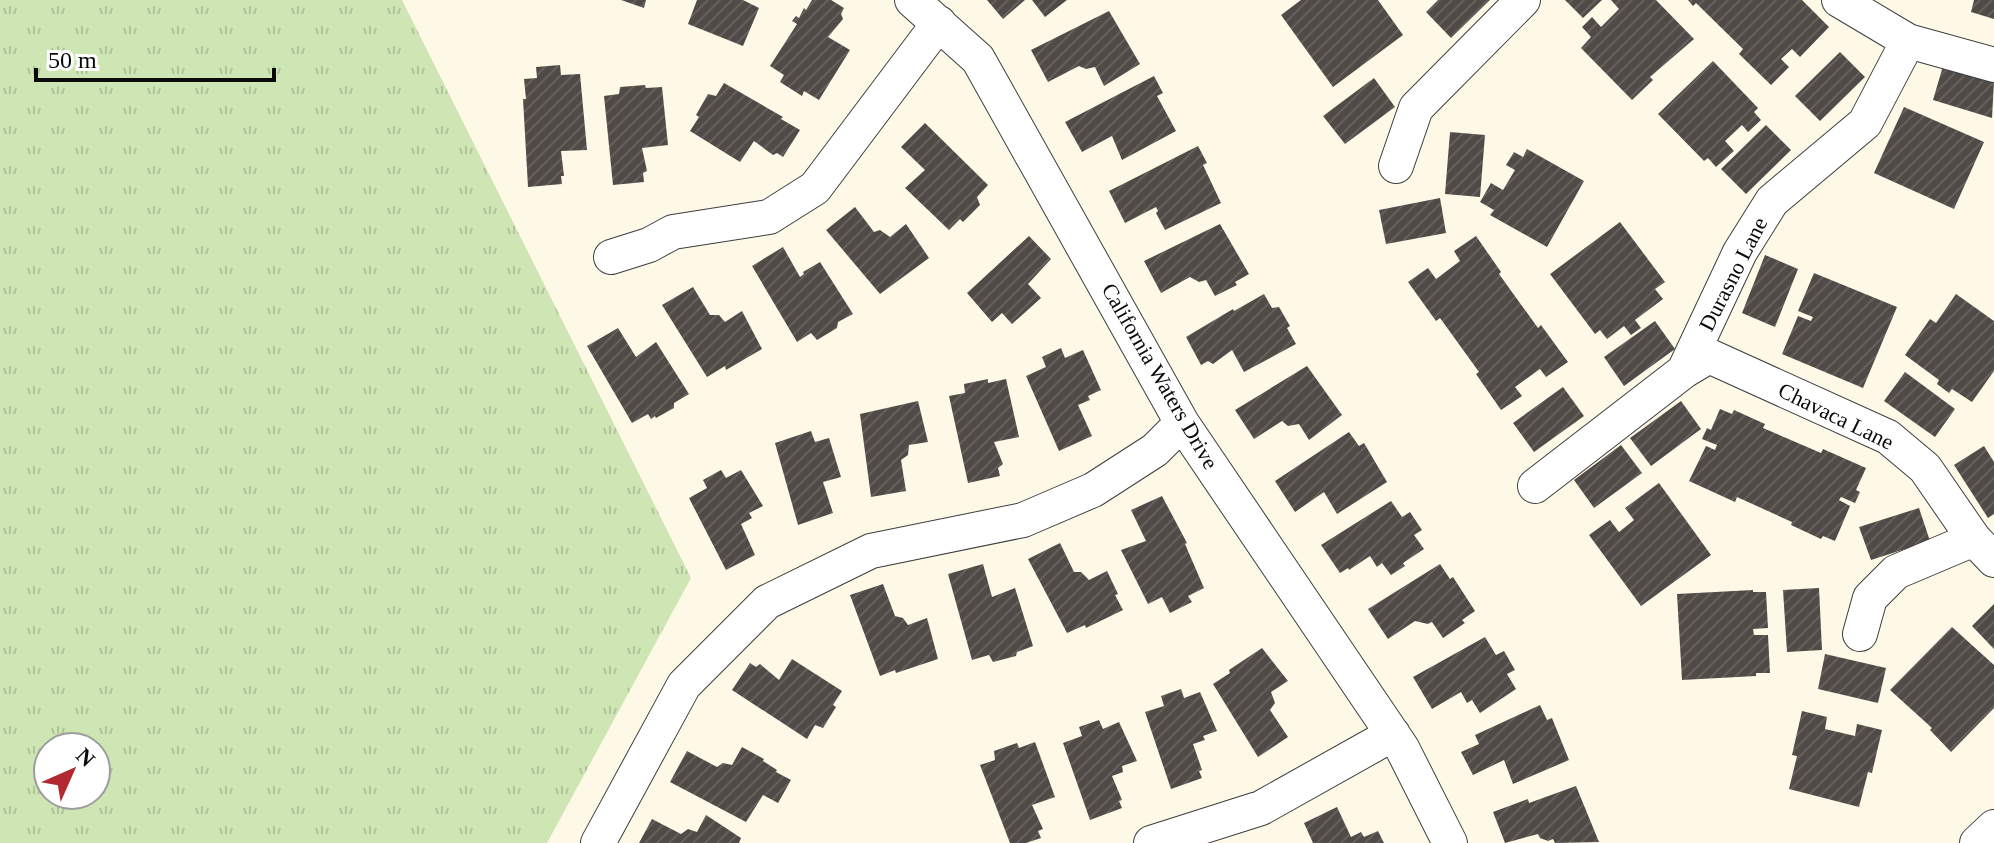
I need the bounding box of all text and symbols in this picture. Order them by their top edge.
scale bar [36,32,274,82]
text: 50 m [48,47,97,73]
street label: Durasno Lane [1694,213,1772,335]
street label: California Waters Drive [1097,279,1223,473]
street label: Chavaca Lane [1774,377,1898,455]
north arrow [32,731,112,811]
text: N [71,743,100,772]

